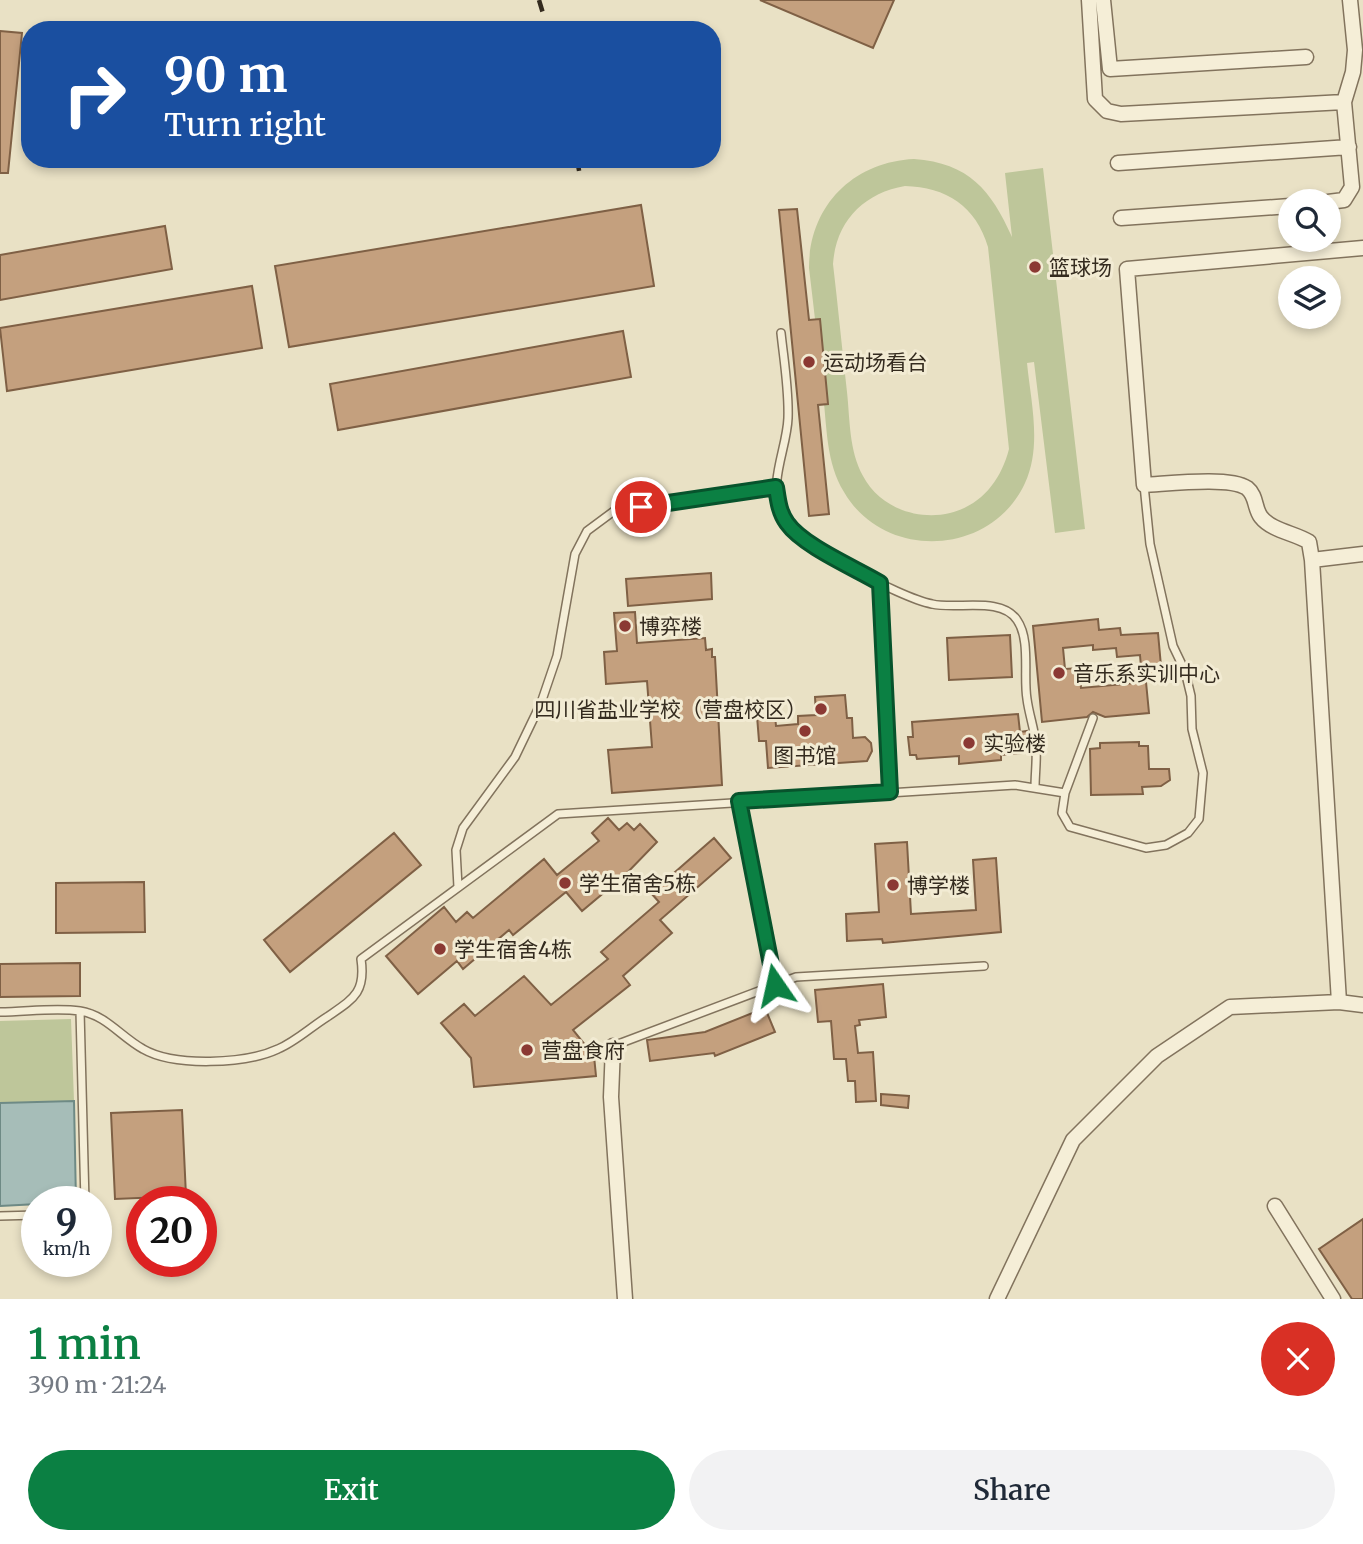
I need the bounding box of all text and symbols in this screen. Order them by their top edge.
text: 90 m [164,44,288,105]
icon: right [49,49,140,140]
text: Turn right [164,105,326,145]
map controls [1278,189,1341,329]
button: search [1278,189,1341,252]
place label: 篮球场 [1049,254,1112,281]
marker: 篮球场 [1027,259,1043,275]
button: layers [1278,266,1341,329]
place label: 运动场看台 [823,349,928,376]
marker: 运动场看台 [801,354,817,370]
pin [611,477,671,537]
icon: arrive [622,488,660,526]
place label: 博弈楼 [639,613,702,640]
marker: 博弈楼 [617,618,633,634]
place label: 音乐系实训中心 [1073,660,1220,687]
marker: 音乐系实训中心 [1051,665,1067,681]
place label: 四川省盐业学校（营盘校区） [534,696,807,723]
marker: 四川省盐业学校（营盘校区） [813,701,829,717]
marker: 图书馆 [797,723,813,739]
place label: 实验楼 [983,730,1046,757]
marker: 实验楼 [961,735,977,751]
place label: 图书馆 [774,742,837,769]
place label: 学生宿舍5栋 [579,870,696,897]
place label: 博学楼 [907,872,970,899]
marker: 学生宿舍5栋 [557,875,573,891]
marker: 博学楼 [885,877,901,893]
place label: 学生宿舍4栋 [454,936,572,963]
marker: 学生宿舍4栋 [432,941,448,957]
position arrow [738,948,812,1022]
place label: 营盘食府 [541,1037,625,1064]
marker: 营盘食府 [519,1042,535,1058]
speed limit sign: 20 [126,1186,217,1277]
text: 9 [56,1200,77,1244]
text: km/h [43,1237,90,1260]
text: 1 min [28,1318,141,1370]
button: close [1261,1322,1335,1396]
text: 390 m · 21:24 [28,1370,166,1399]
button: Exit [28,1450,675,1530]
button: Share [689,1450,1335,1530]

